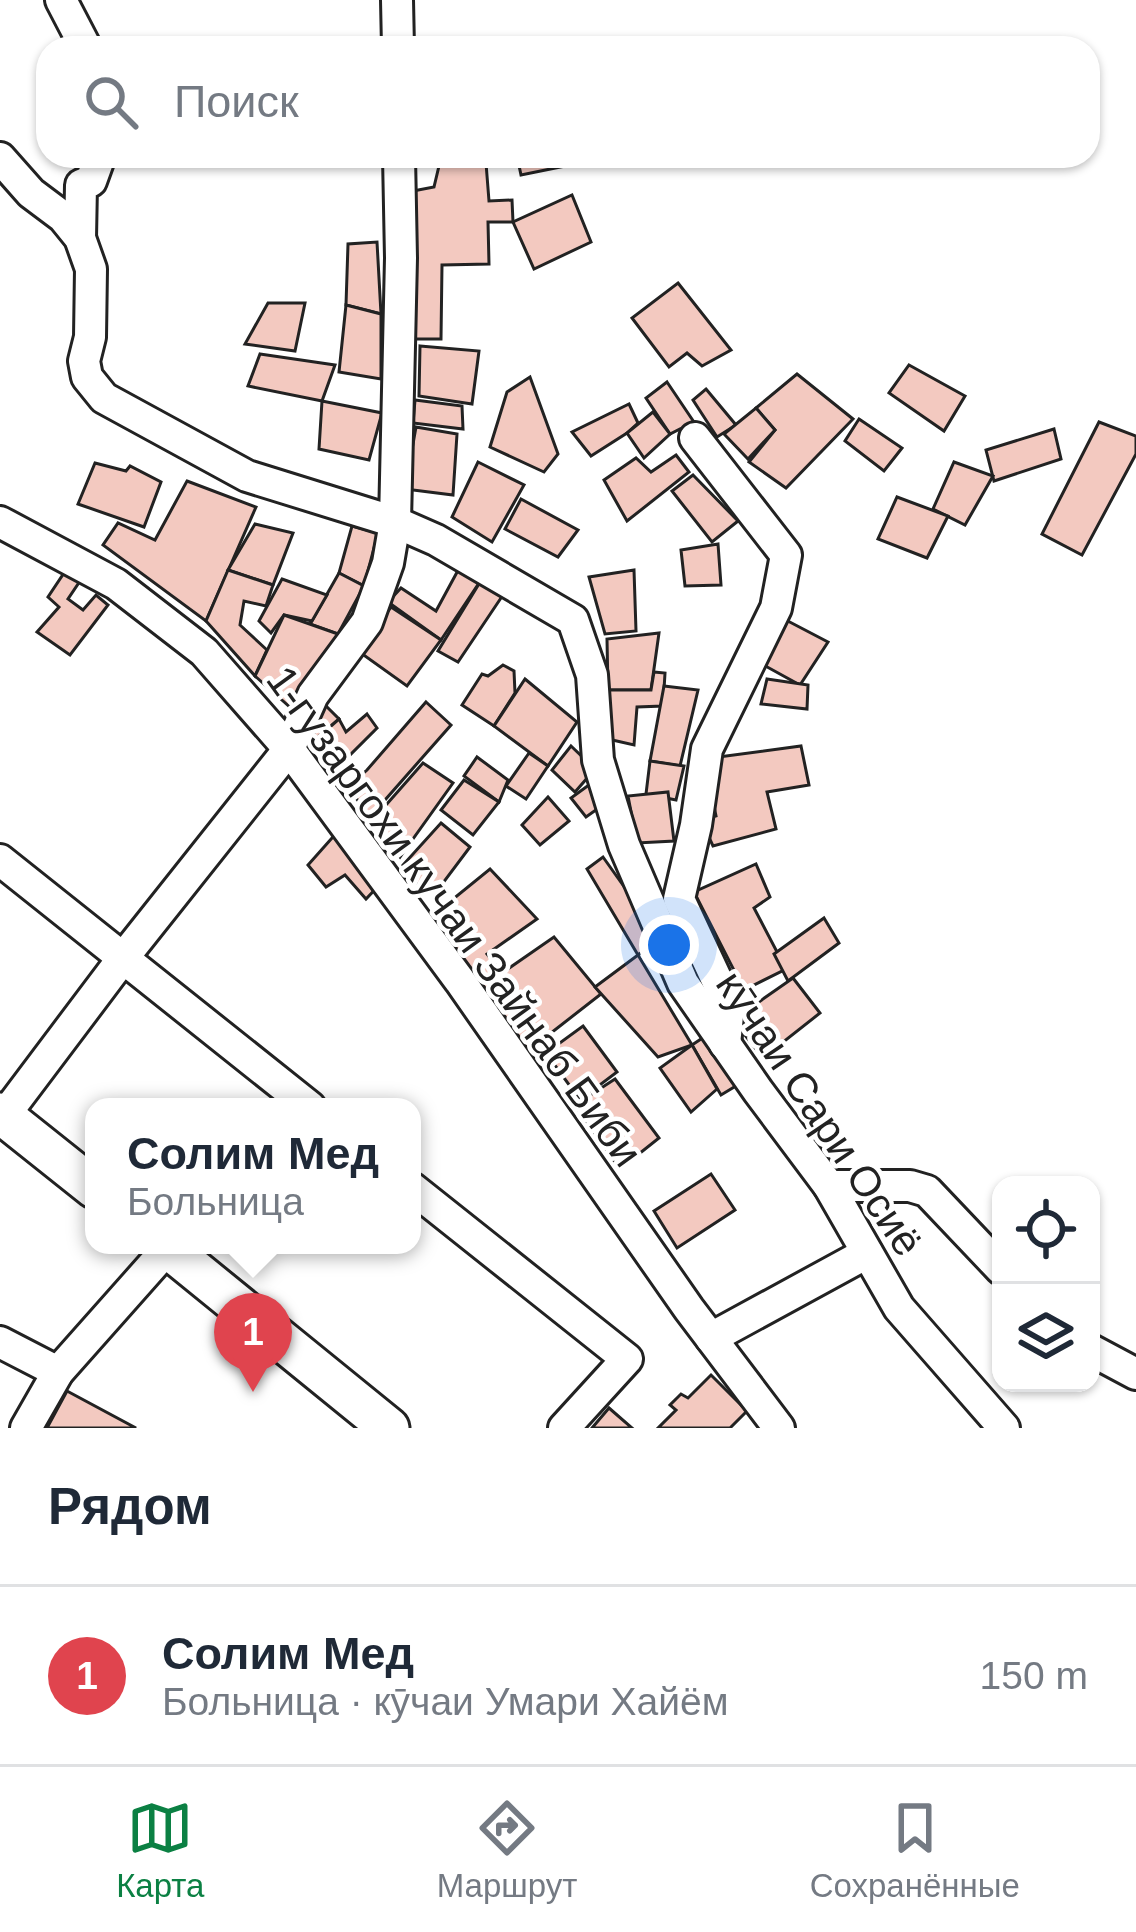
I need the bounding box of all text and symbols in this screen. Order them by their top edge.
search box [36,36,1100,168]
icon: search [78,69,144,135]
text: Поиск [174,76,299,127]
street label: 1-гузаргохи кучаи Зайнаб Биби [257,657,652,1175]
your location [639,915,699,975]
street label: кӯчаи Сари Осиё [707,962,932,1264]
popup [85,1098,421,1254]
text: Солим Мед [127,1128,379,1179]
map controls [992,1176,1100,1392]
button: locate [992,1176,1100,1284]
text: Больница [127,1180,304,1223]
button: layers [992,1284,1100,1392]
pin: 1 [214,1293,292,1392]
text: Рядом [48,1478,212,1535]
text: Солим Мед [162,1628,414,1679]
text: 1 [76,1654,98,1697]
text: 150 m [980,1654,1088,1697]
text: Больница · кӯчаи Умари Хайём [162,1680,729,1723]
tab: Карта [116,1795,204,1905]
tab: Маршрут [437,1795,577,1905]
tab: Сохранённые [810,1795,1020,1905]

